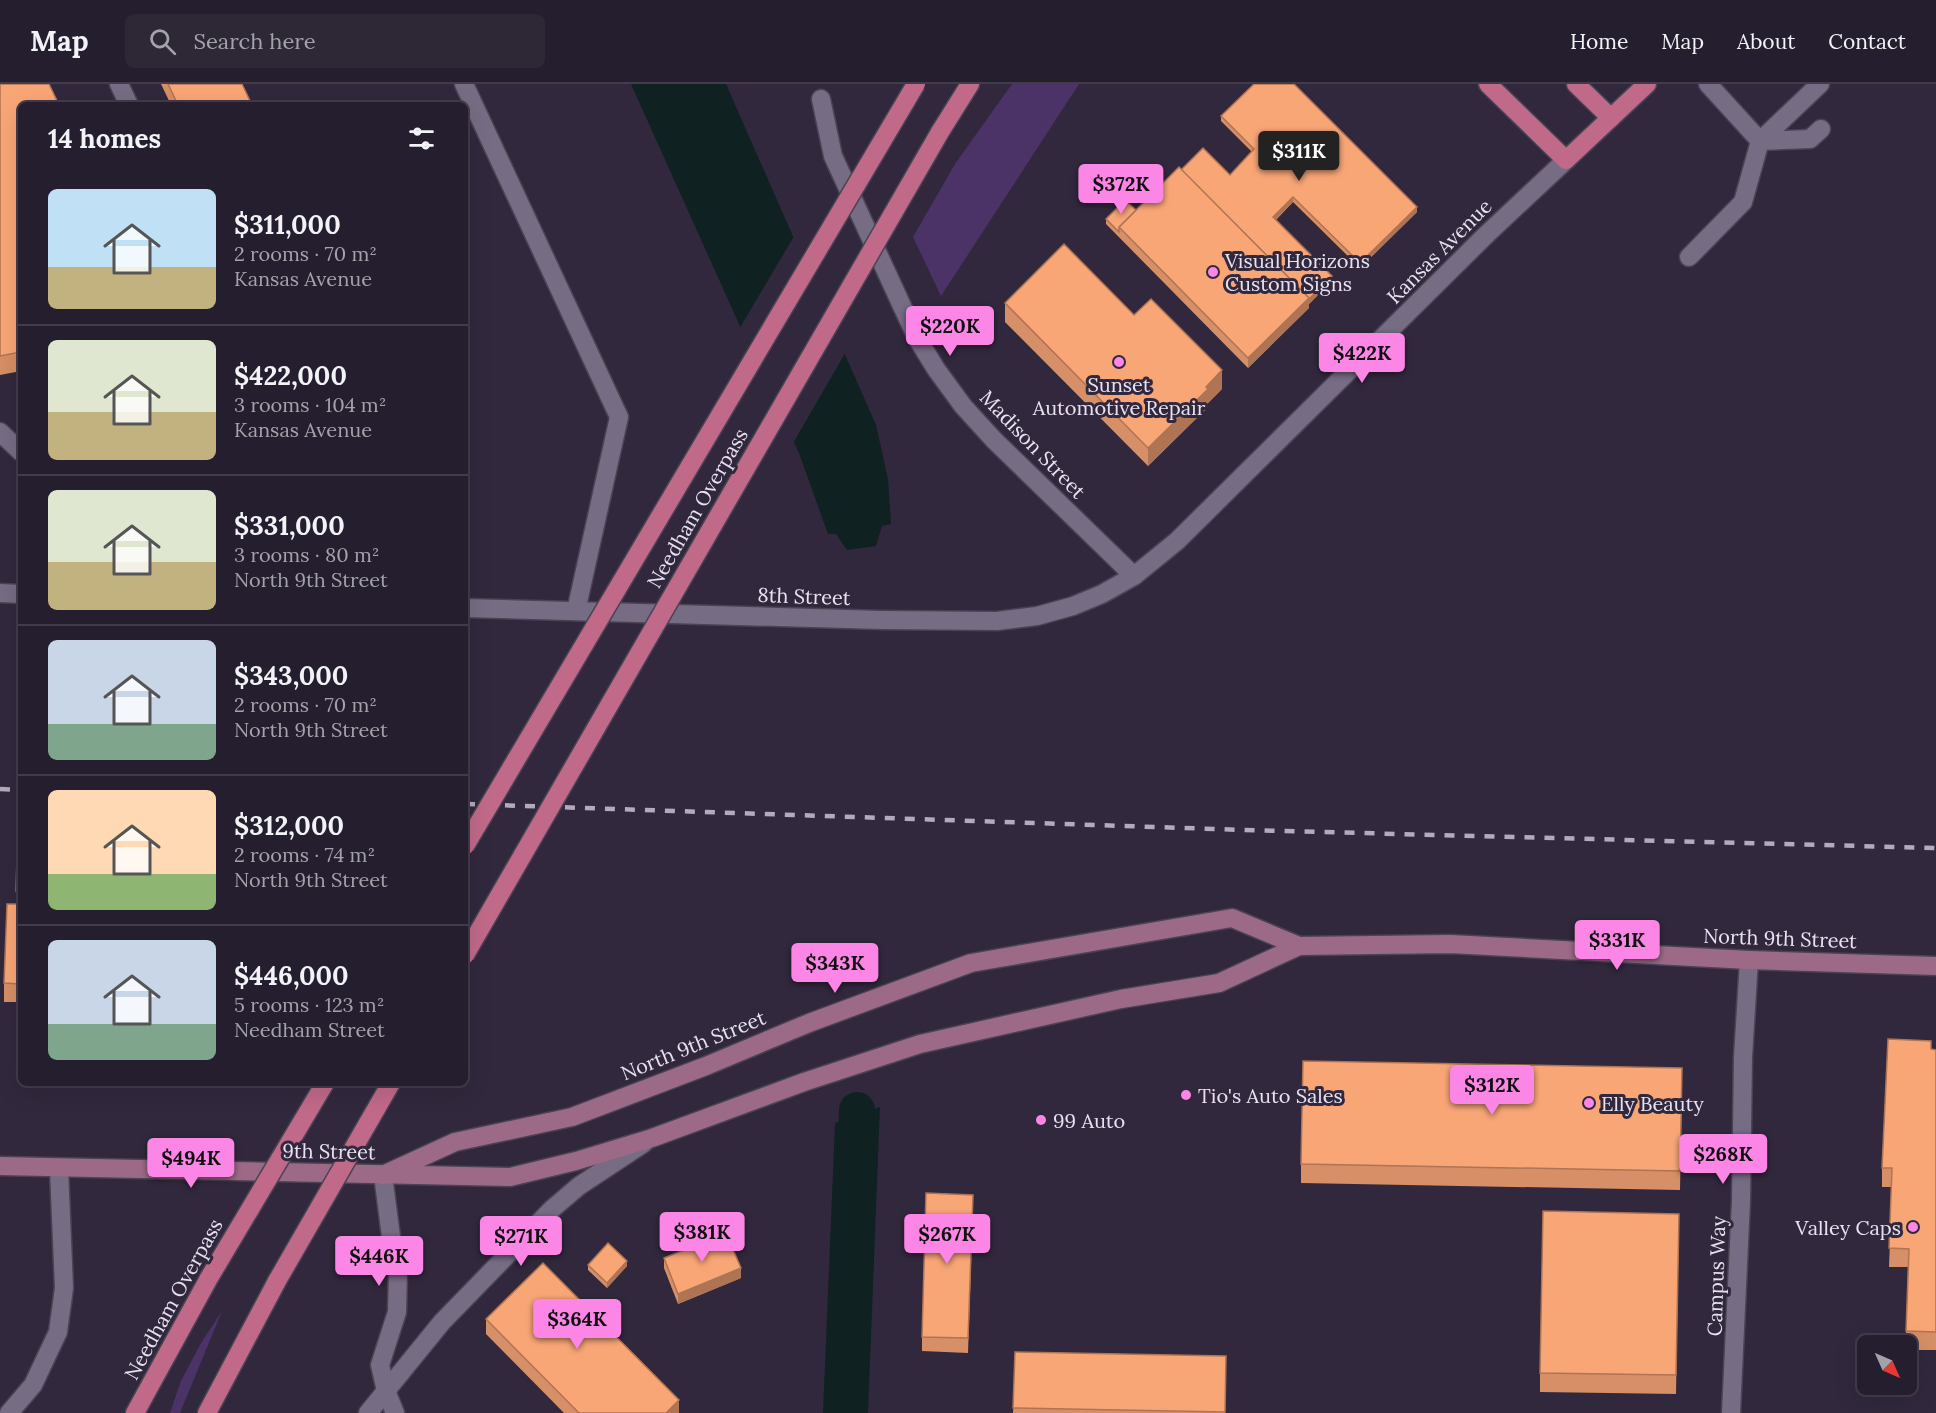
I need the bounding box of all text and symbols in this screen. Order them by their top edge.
search box [125,14,545,68]
text: Map [30,23,89,59]
icon: search [146,25,179,58]
text: Search here [194,27,316,55]
text: Home [1570,28,1628,55]
text: Map [1661,28,1704,55]
text: About [1737,28,1795,55]
text: Contact [1828,28,1906,55]
text: 14 homes [48,122,161,155]
icon: filters [405,122,438,155]
pin: $311K [1257,131,1341,182]
text: $311K [1272,138,1326,163]
pin: $372K [1079,164,1163,215]
text: $372K [1092,171,1150,196]
street label: Kansas Avenue [1381,193,1497,309]
text: $311,000 [234,208,341,241]
icon: home [96,213,168,285]
text: 2 rooms · 70 m² [234,241,377,266]
place label: Visual Horizons Custom Signs [1224,248,1370,296]
marker: Visual Horizons Custom Signs [1206,265,1220,279]
text: Kansas Avenue [234,266,372,291]
pin: $220K [908,306,992,357]
text: $220K [920,313,980,338]
pin: $422K [1320,333,1404,384]
text: $422K [1333,340,1391,365]
marker: Sunset Automotive Repair [1112,355,1126,369]
text: $422,000 [234,359,347,392]
icon: home [96,364,168,436]
place label: Sunset Automotive Repair [1032,372,1206,420]
street label: Madison Street [975,384,1091,504]
text: 3 rooms · 104 m² [234,392,386,417]
text: Kansas Avenue [234,417,372,442]
street label: Needham Overpass [641,424,753,592]
text: $331,000 [234,509,345,542]
icon: home [96,514,168,586]
text: 3 rooms · 80 m² [234,542,379,567]
text: North 9th Street [234,567,388,592]
street label: 8th Street [757,582,851,610]
text: $343,000 [234,659,348,692]
icon: home [96,664,168,736]
text: 2 rooms · 70 m² [234,692,377,717]
text: North 9th Street [234,717,388,742]
text: $312,000 [234,809,344,842]
icon: home [96,814,168,886]
text: 2 rooms · 74 m² [234,842,375,867]
text: North 9th Street [234,867,388,892]
pin: $331K [1575,920,1659,971]
street label: North 9th Street [1703,923,1858,953]
text: $331K [1589,927,1645,952]
pin: $343K [793,943,877,994]
text: $343K [805,950,865,975]
text: $446,000 [234,959,349,992]
icon: home [96,964,168,1036]
text: 5 rooms · 123 m² [234,992,384,1017]
street label: North 9th Street [617,1005,769,1085]
text: Needham Street [234,1017,385,1042]
pin: $312K [1450,1065,1534,1116]
text: $312K [1464,1072,1520,1097]
place label: Tio's Auto Sales [1198,1083,1343,1108]
marker: Tio's Auto Sales [1179,1088,1193,1102]
place label: Elly Beauty [1601,1091,1704,1116]
marker: Elly Beauty [1582,1096,1596,1110]
place label: 99 Auto [1053,1108,1125,1133]
marker: 99 Auto [1034,1113,1048,1127]
pin: $268K [1681,1134,1765,1185]
pin: $494K [149,1138,233,1189]
street label: 9th Street [282,1138,376,1164]
text: $268K [1693,1141,1753,1166]
text: $494K [161,1145,221,1170]
pin: $381K [660,1212,744,1263]
street label: Needham Overpass [118,1214,228,1384]
pin: $267K [905,1214,989,1265]
street label: Campus Way [1701,1215,1731,1337]
place label: Valley Caps [1794,1215,1901,1240]
pin: $271K [479,1216,563,1267]
text: $381K [674,1219,730,1244]
marker: Valley Caps [1906,1220,1920,1234]
text: $267K [918,1221,976,1246]
text: $271K [494,1223,548,1248]
pin: $446K [337,1236,421,1287]
text: $446K [349,1243,409,1268]
pin: $364K [535,1299,619,1350]
text: $364K [547,1306,607,1331]
north arrow [1857,1335,1917,1395]
map controls [1857,1335,1917,1395]

